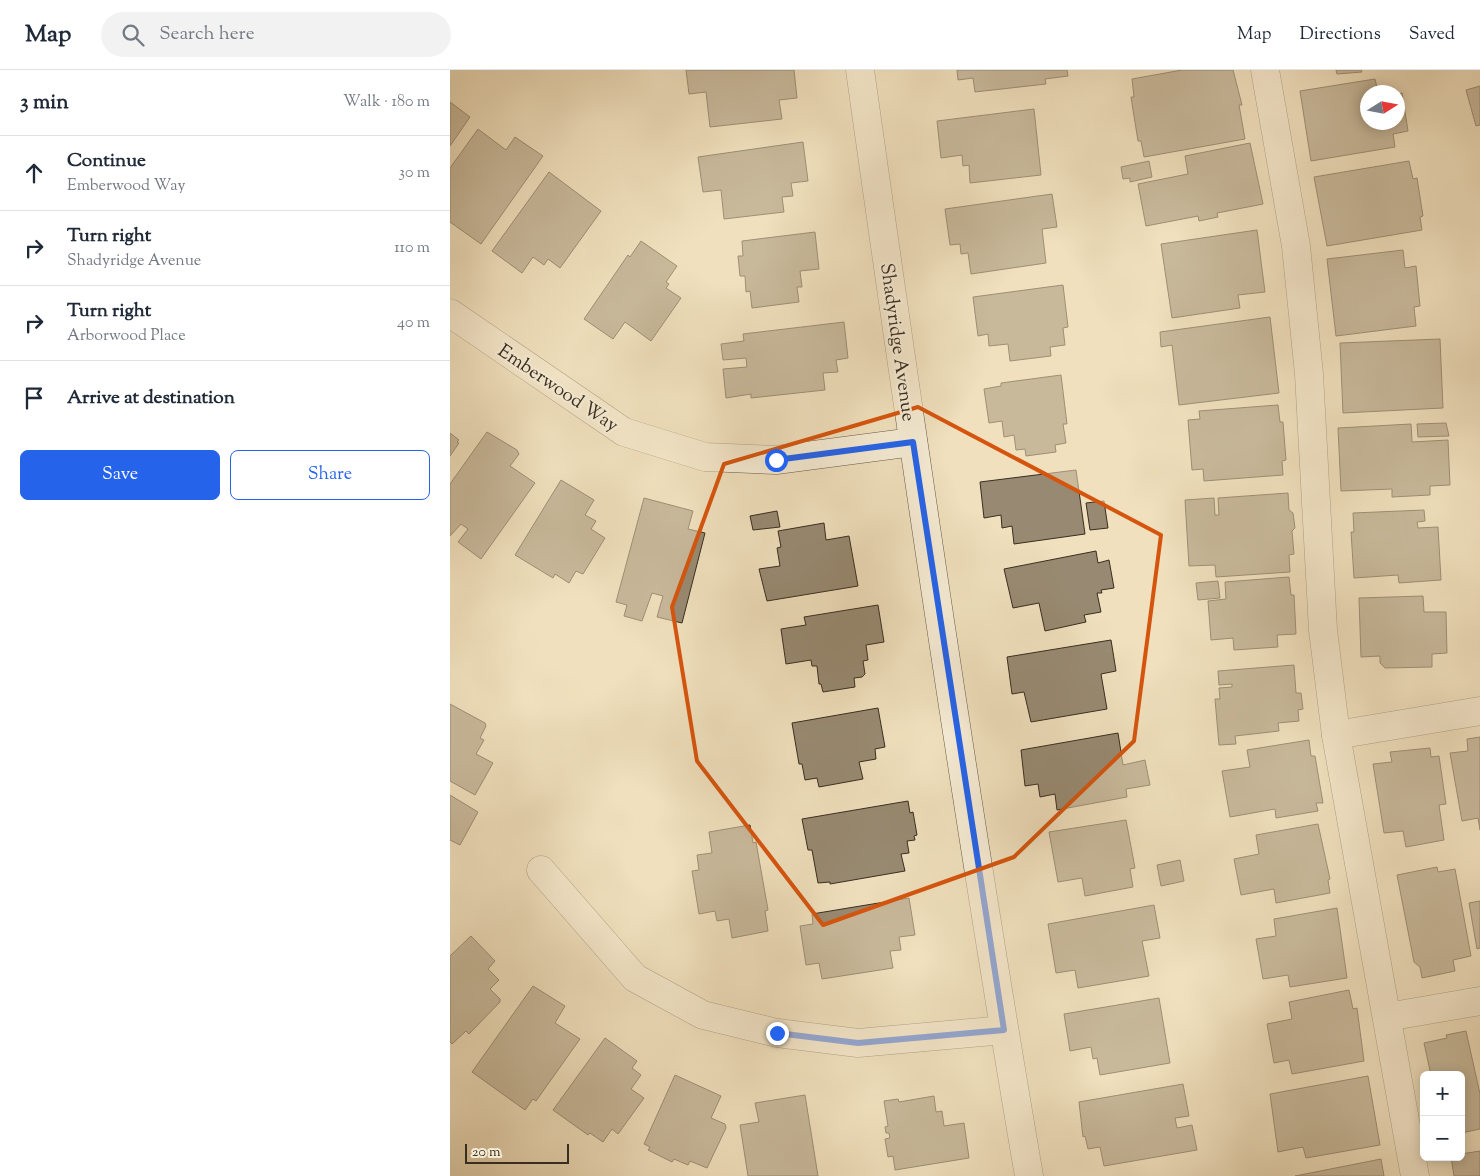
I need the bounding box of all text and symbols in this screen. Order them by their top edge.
search box [101,12,451,57]
text: Map [25,18,71,52]
icon: search [119,21,147,49]
text: Search here [159,21,255,48]
text: Map [1237,22,1272,48]
text: Directions [1300,22,1381,48]
text: Saved [1409,22,1455,48]
north arrow [1360,85,1405,130]
text: 3 min [20,88,69,118]
text: Walk · 180 m [343,91,430,114]
text: Continue [67,148,146,175]
icon: ahead [20,159,48,187]
text: 30 m [399,162,430,185]
text: Emberwood Way [67,175,185,198]
text: Turn right [67,223,151,250]
icon: right [20,234,48,262]
text: 110 m [394,237,430,260]
text: Shadyridge Avenue [67,250,201,273]
street label: Shadyridge Avenue [872,261,921,423]
text: Turn right [67,298,151,325]
icon: right [20,309,48,337]
text: 40 m [397,312,430,335]
text: Arborwood Place [67,325,186,348]
street label: Emberwood Way [492,339,624,440]
icon: arrive [20,384,48,412]
text: Arrive at destination [67,385,235,412]
route start [765,449,788,472]
button: Save [20,450,220,500]
button: Share [230,450,430,500]
route end [766,1022,789,1045]
map controls [1420,1071,1465,1161]
button: + [1420,1071,1465,1116]
button: − [1420,1116,1465,1161]
scale bar [465,1141,569,1164]
text: 20 m [472,1143,501,1163]

